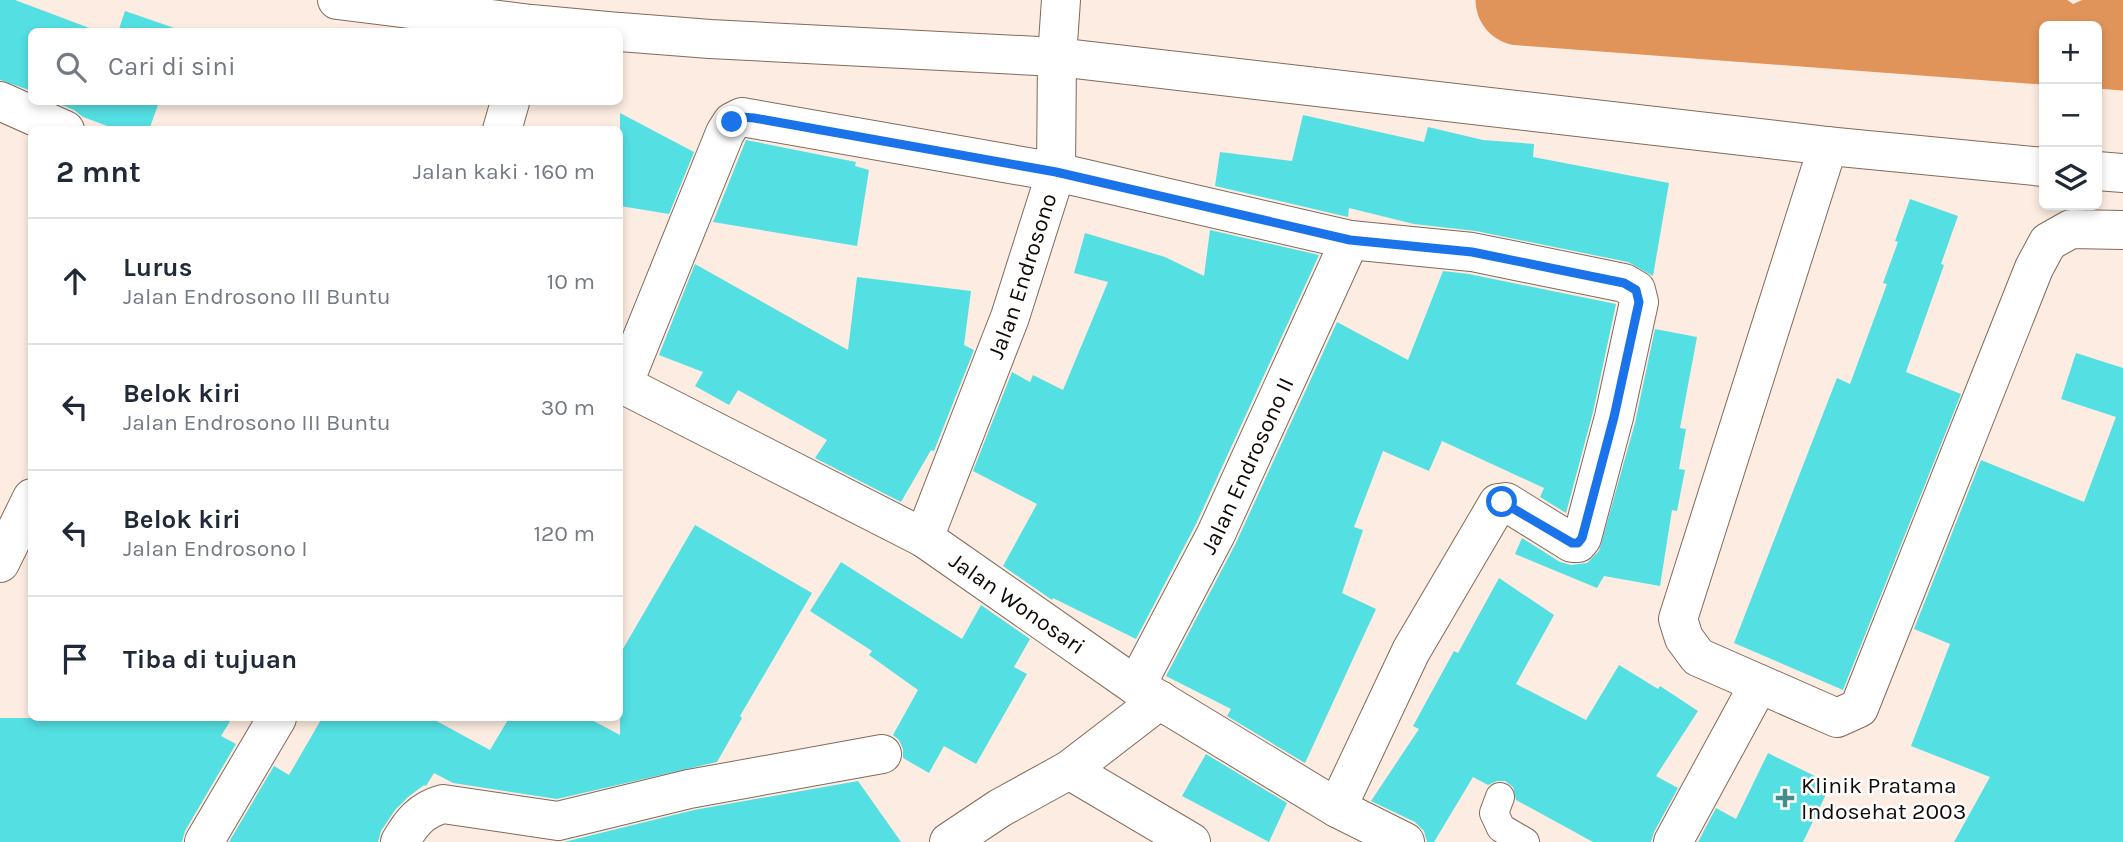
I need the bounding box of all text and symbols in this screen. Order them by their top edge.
map controls [2039,21,2102,210]
button: + [2039,21,2102,84]
search box [28,28,623,105]
icon: search [52,48,90,86]
text: Cari di sini [108,51,236,82]
button: − [2039,84,2102,147]
route end [716,106,747,137]
button: layers [2039,147,2102,210]
text: 2 mnt [56,154,141,190]
text: Jalan kaki · 160 m [413,158,595,185]
street label: Jalan Endrosono [982,190,1062,363]
text: Lurus [123,252,192,283]
icon: ahead [56,262,94,300]
text: 10 m [547,268,595,295]
text: Jalan Endrosono III Buntu [123,283,391,310]
street label: Jalan Endrosono II [1195,373,1300,559]
text: Belok kiri [123,378,241,409]
icon: left [56,388,94,426]
text: 30 m [541,394,595,421]
text: Jalan Endrosono III Buntu [123,409,391,436]
route start [1486,486,1517,517]
text: Belok kiri [123,504,241,535]
icon: left [56,514,94,552]
text: 120 m [533,520,595,547]
text: Jalan Endrosono I [123,535,308,562]
street label: Jalan Wonosari [944,547,1090,660]
icon: arrive [56,640,94,678]
text: Tiba di tujuan [123,644,297,675]
place label: Klinik Pratama Indosehat 2003 [1801,772,1966,825]
marker: Klinik Pratama Indosehat 2003 [1775,788,1795,808]

